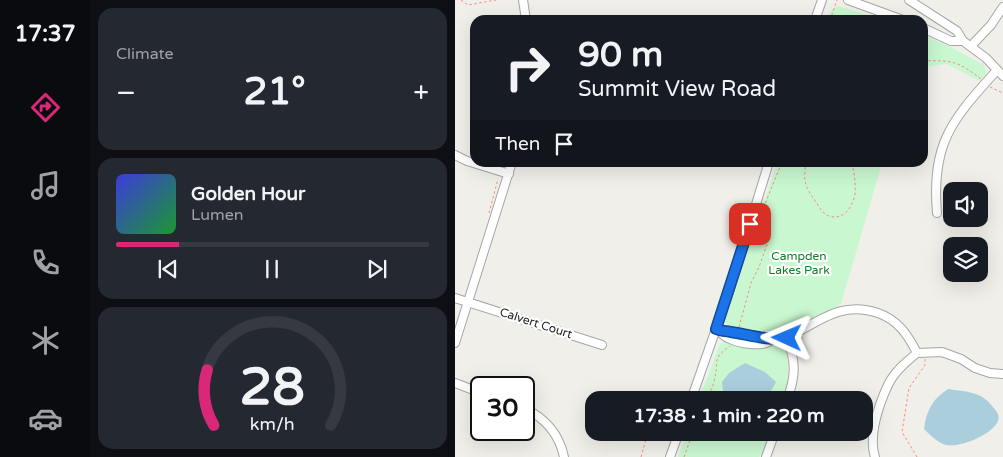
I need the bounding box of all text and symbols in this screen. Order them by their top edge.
text: 17:37 [15,21,75,47]
text: 90 m [578,34,663,76]
icon: right [495,35,560,100]
text: Climate [116,44,174,64]
text: 21° [244,69,306,115]
text: − [116,76,136,110]
text: + [413,76,429,110]
text: Summit View Road [578,76,776,102]
icon: directions [28,90,63,125]
icon: arrive [550,130,578,158]
text: Then [495,133,540,155]
icon: music [28,168,63,203]
map controls [943,182,988,282]
button: sound [943,182,988,227]
text: Golden Hour [191,183,305,205]
pin [729,203,771,245]
text: Lumen [191,205,243,225]
icon: arrive [736,210,764,238]
button: layers [943,237,988,282]
icon: phone [28,245,63,280]
park label: Campden Lakes Park [768,249,830,277]
icon: previous [154,255,182,283]
icon: pause [258,255,286,283]
icon: next [363,255,391,283]
street label: Calvert Court [498,305,574,341]
position arrow [760,311,812,363]
icon: climate [28,323,63,358]
text: 28 [240,356,305,419]
speed limit sign: 30 [470,376,535,441]
icon: car [28,401,63,436]
text: 17:38 · 1 min · 220 m [633,405,825,427]
text: km/h [250,414,295,435]

